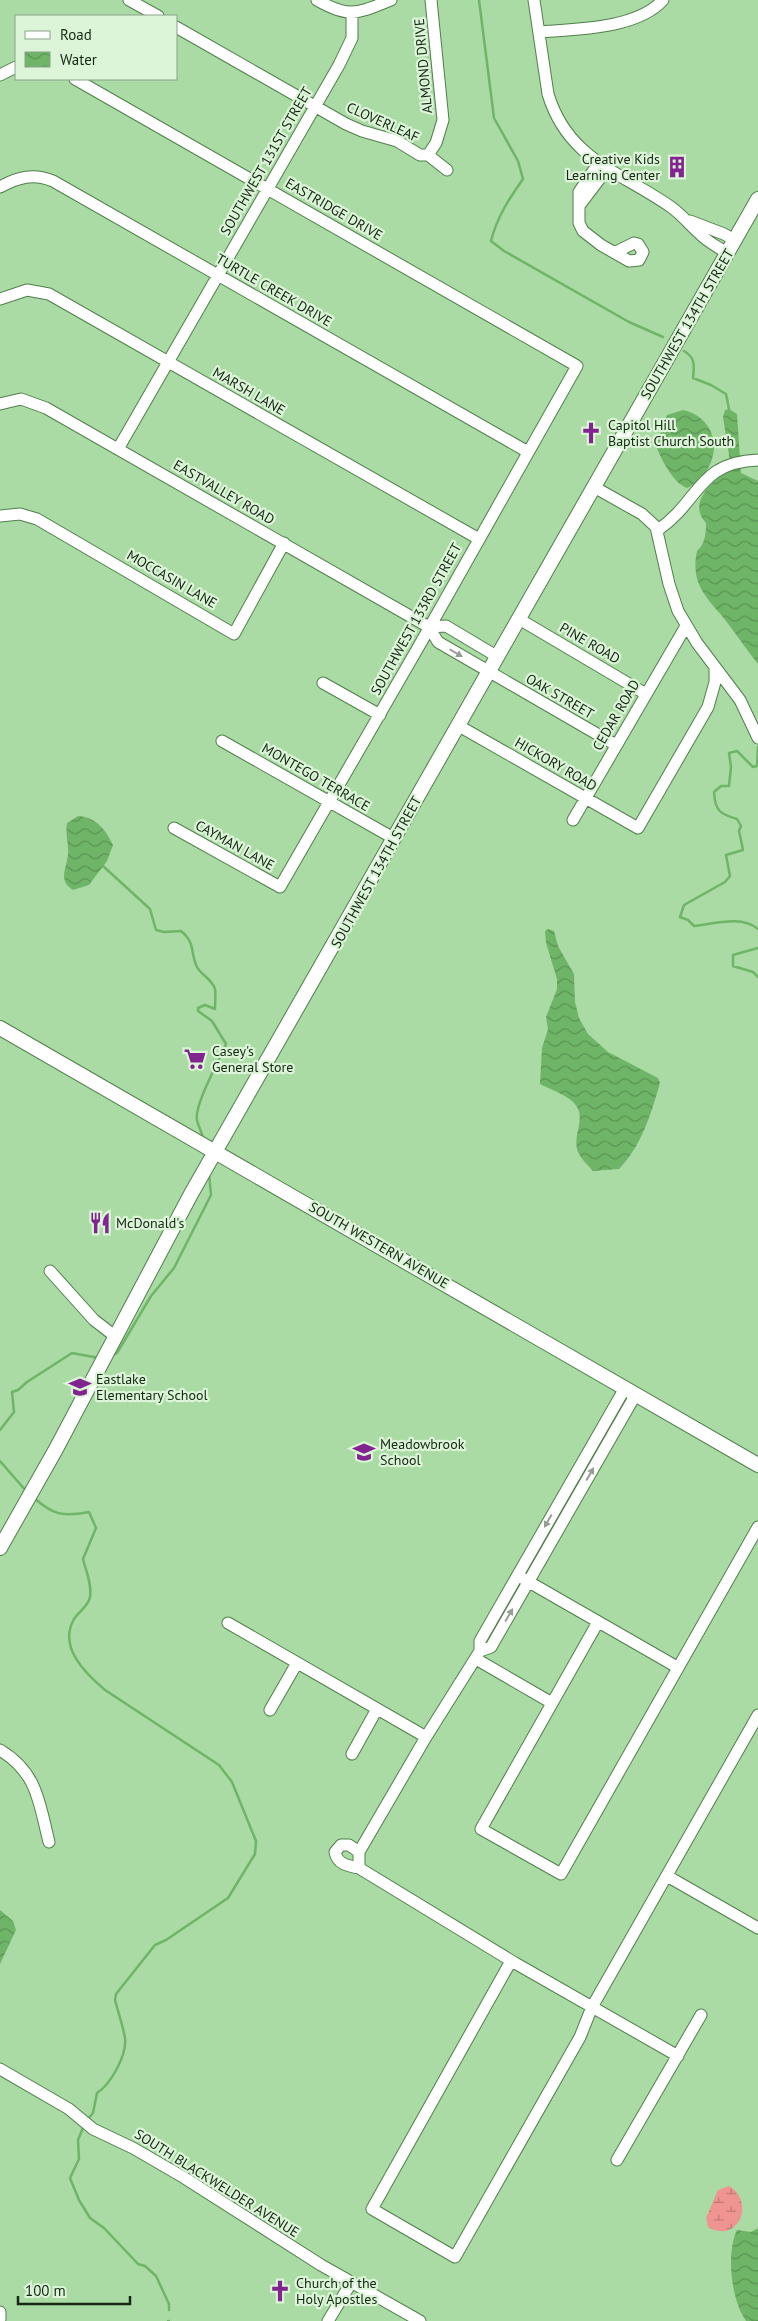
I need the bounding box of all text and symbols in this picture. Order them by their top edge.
legend [15,15,178,80]
street label: ALMOND DRIVE [410,18,436,114]
text: Road [60,25,92,44]
text: Water [60,50,97,69]
street label: SOUTHWEST 131ST STREET [216,83,316,238]
street label: CLOVERLEAF [344,98,422,146]
place label: Creative Kids Learning Center [566,150,660,184]
building icon: Creative Kids Learning Center [664,154,690,180]
street label: EASTRIDGE DRIVE [282,174,386,244]
street label: SOUTHWEST 134TH STREET [636,245,738,403]
street label: TURTLE CREEK DRIVE [213,249,335,331]
street label: MARSH LANE [210,363,288,419]
place label: Capitol Hill Baptist Church South [608,416,734,450]
church icon: Capitol Hill Baptist Church South [578,420,604,446]
street label: EASTVALLEY ROAD [170,456,278,528]
street label: SOUTHWEST 133RD STREET [367,540,465,698]
street label: MOCCASIN LANE [124,546,220,612]
street label: PINE ROAD [557,618,623,668]
one-way arrow [450,648,463,657]
street label: OAK STREET [523,669,597,723]
street label: CEDAR ROAD [588,676,644,754]
street label: HICKORY ROAD [512,733,600,795]
street label: MONTEGO TERRACE [259,739,373,815]
street label: SOUTHWEST 134TH STREET [327,793,425,951]
street label: CAYMAN LANE [192,816,278,874]
place label: Casey's General Store [212,1042,293,1076]
supermarket icon: Casey's General Store [182,1046,208,1072]
street label: SOUTH WESTERN AVENUE [306,1198,452,1292]
restaurant icon: McDonald's [87,1210,113,1236]
place label: McDonald's [116,1214,184,1232]
place label: Eastlake Elementary School [96,1370,208,1404]
school or university icon: Eastlake Elementary School [67,1374,93,1400]
place label: Meadowbrook School [380,1435,465,1469]
school or university icon: Meadowbrook School [351,1439,377,1465]
one-way arrow [586,1467,595,1481]
one-way arrow [544,1514,553,1528]
one-way arrow [505,1608,514,1621]
street label: SOUTH BLACKWELDER AVENUE [131,2125,303,2241]
scale bar [18,2274,130,2306]
place label: Church of the Holy Apostles [296,2274,377,2308]
church icon: Church of the Holy Apostles [267,2278,293,2304]
text: 100 m [25,2281,66,2300]

